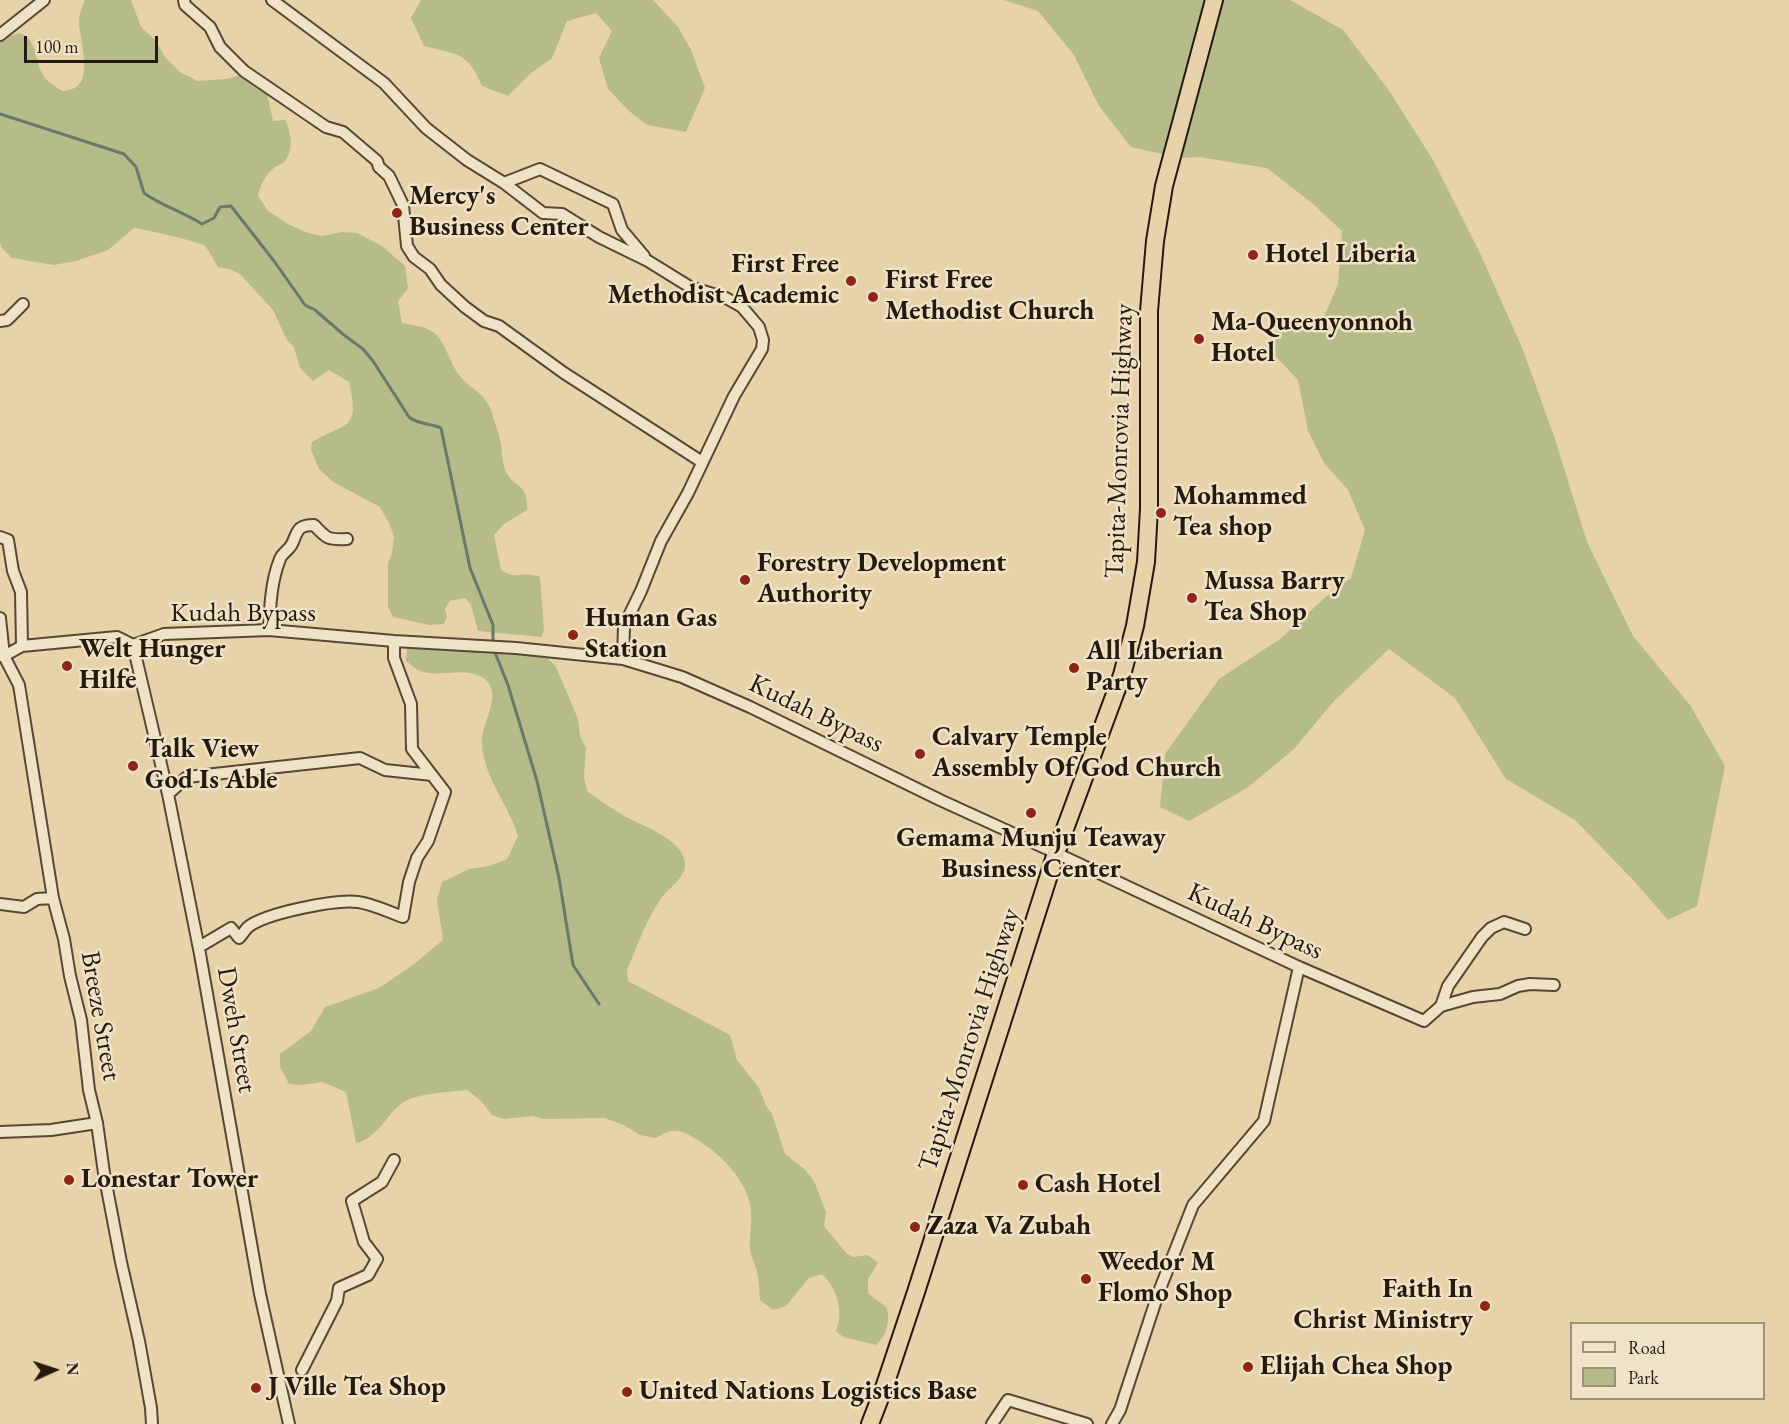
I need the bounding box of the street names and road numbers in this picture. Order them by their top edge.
street label: Tapita-Monrovia Highway [1099,303,1141,579]
street label: Kudah Bypass [170,598,316,630]
street label: Kudah Bypass [743,668,889,760]
street label: Kudah Bypass [1182,877,1328,967]
street label: Tapita-Monrovia Highway [912,904,1028,1176]
street label: Breeze Street [73,949,127,1083]
street label: Dweh Street [209,964,263,1096]

